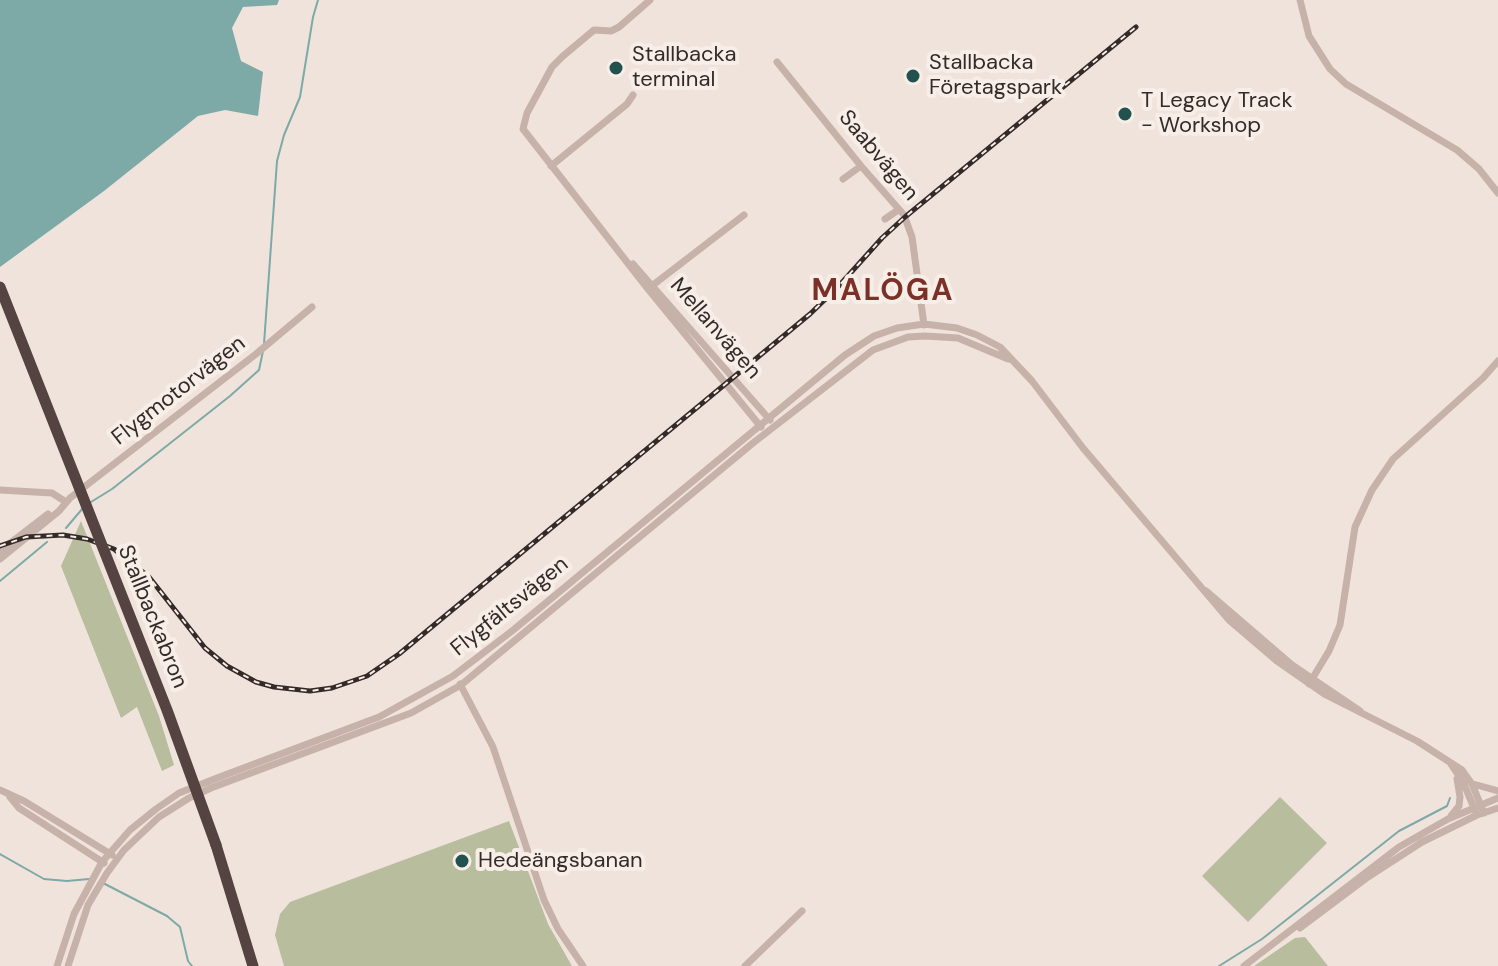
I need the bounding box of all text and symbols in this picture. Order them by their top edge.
place label: Stallbacka terminal [632,42,736,94]
place label: Stallbacka Företagspark [929,50,1062,102]
marker: Stallbacka terminal [607,59,625,77]
marker: Stallbacka Företagspark [904,67,922,85]
place label: T Legacy Track - Workshop [1141,88,1293,140]
street label: Saabvägen [833,105,923,207]
marker: T Legacy Track - Workshop [1116,105,1134,123]
street label: Mellanvägen [664,273,766,385]
district label: MALÖGA [812,274,954,310]
street label: Flygmotorvägen [107,331,251,451]
street label: Stallbackabron [111,542,193,692]
street label: Flygfältsvägen [446,552,574,662]
place label: Hedeängsbanan [478,848,643,874]
marker: Hedeängsbanan [453,852,471,870]

